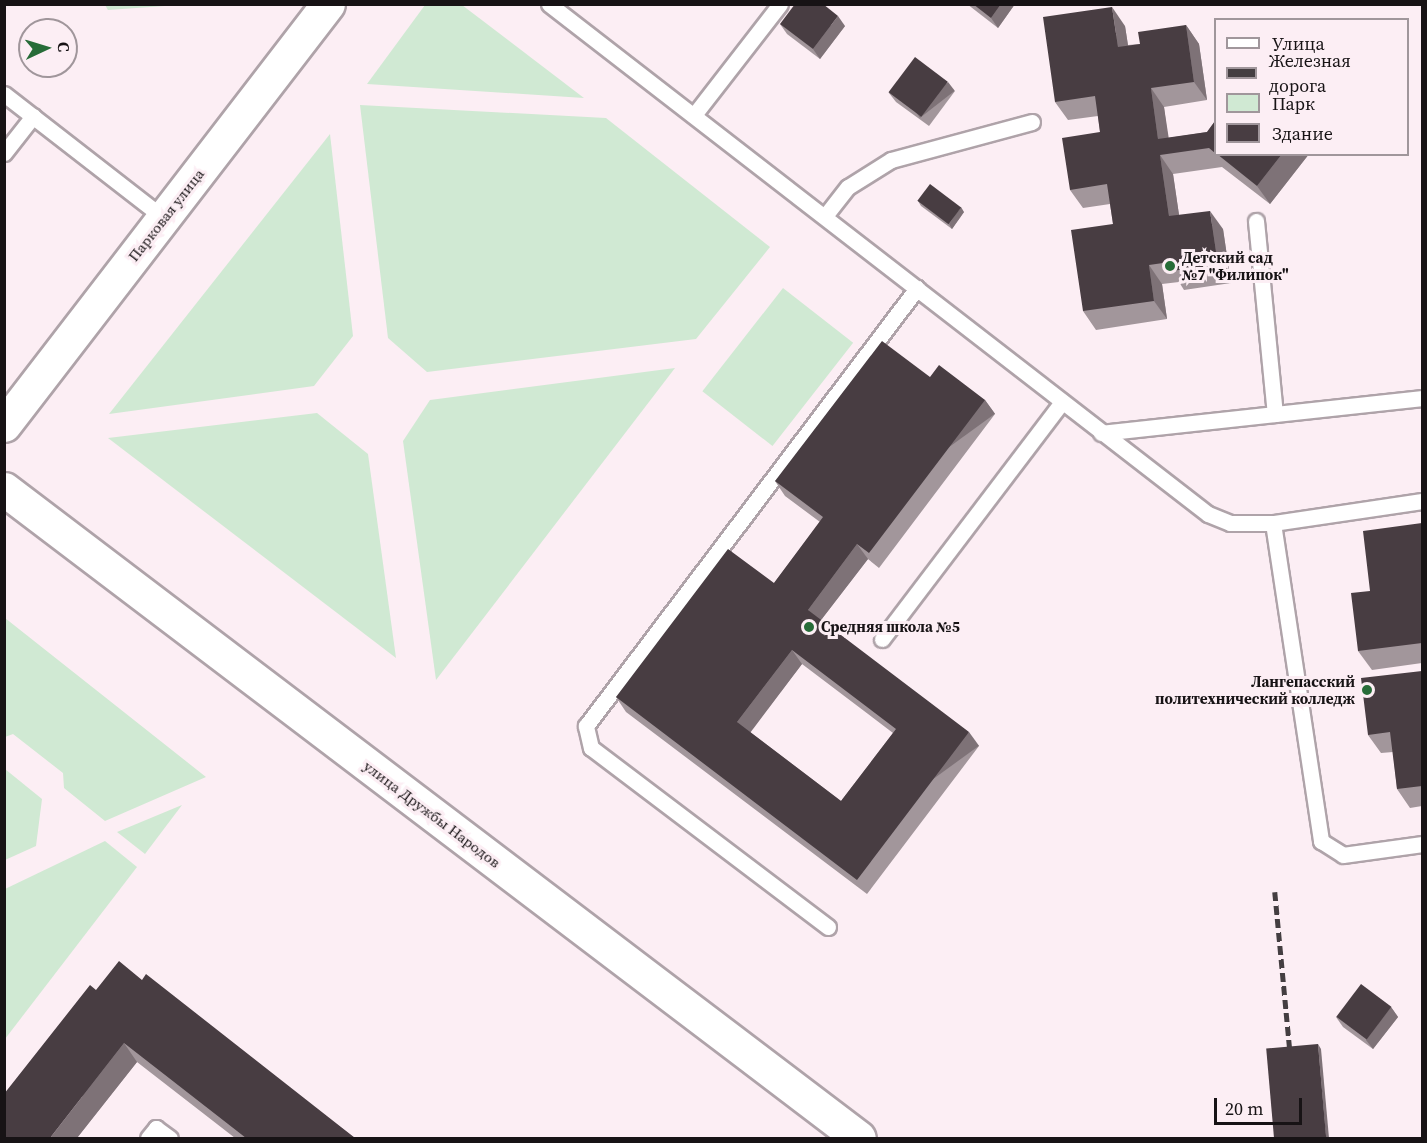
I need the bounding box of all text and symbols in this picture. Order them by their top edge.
north arrow [18,18,78,78]
legend [1214,18,1409,156]
text: Улица [1272,31,1325,56]
text: С [53,41,75,53]
text: Железная дорога [1269,48,1351,98]
text: Парк [1272,91,1315,116]
text: Здание [1272,121,1333,146]
street label: Парковая улица [124,165,208,265]
place label: Детский сад №7 "Филипок" [1182,248,1289,283]
marker: Детский сад №7 "Филипок" [1163,259,1177,273]
place label: Средняя школа №5 [821,618,960,636]
marker: Средняя школа №5 [802,620,816,634]
place label: Лангепасский политехнический колледж [1155,672,1355,707]
marker: Лангепасский политехнический колледж [1360,683,1374,697]
street label: улица Дружбы Народов [360,757,504,871]
scale bar [1217,1086,1306,1124]
text: 20 m [1225,1096,1263,1121]

